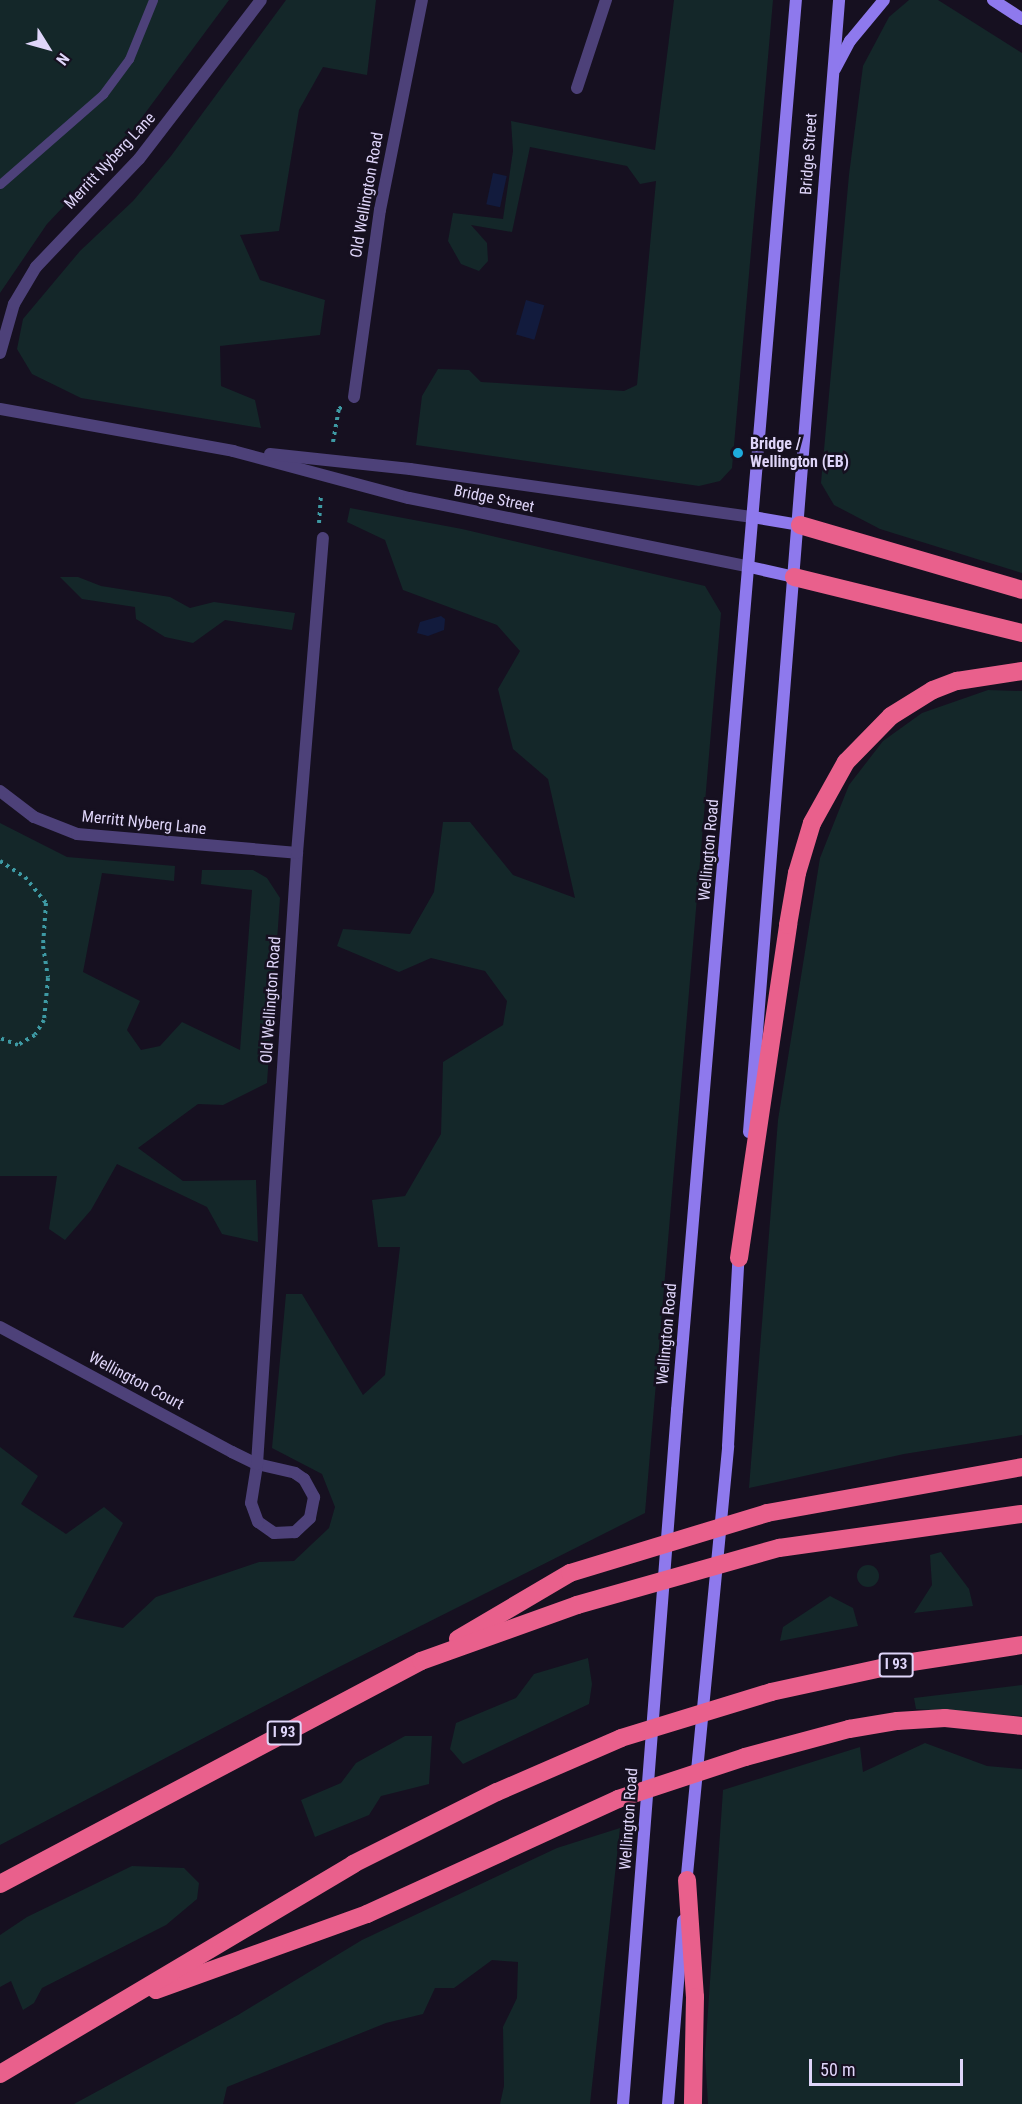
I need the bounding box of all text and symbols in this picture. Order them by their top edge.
north arrow [18,18,78,78]
text: N [52,49,73,69]
street label: Merritt Nyberg Lane [60,109,160,213]
street label: Bridge Street [797,113,821,195]
street label: Old Wellington Road [347,131,387,259]
place label: Bridge / Wellington (EB) [750,434,849,472]
marker: Bridge / Wellington (EB) [731,446,745,460]
street label: Bridge Street [452,481,536,517]
street label: Wellington Road [695,798,723,902]
street label: Merritt Nyberg Lane [81,807,207,839]
street label: Old Wellington Road [257,936,285,1064]
street label: Wellington Road [653,1282,681,1386]
street label: Wellington Court [85,1348,187,1414]
road number: I 93 [878,1653,914,1677]
road number: I 93 [266,1721,302,1745]
street label: Wellington Road [616,1767,642,1871]
scale bar [812,2047,966,2085]
text: 50 m [820,2059,855,2080]

